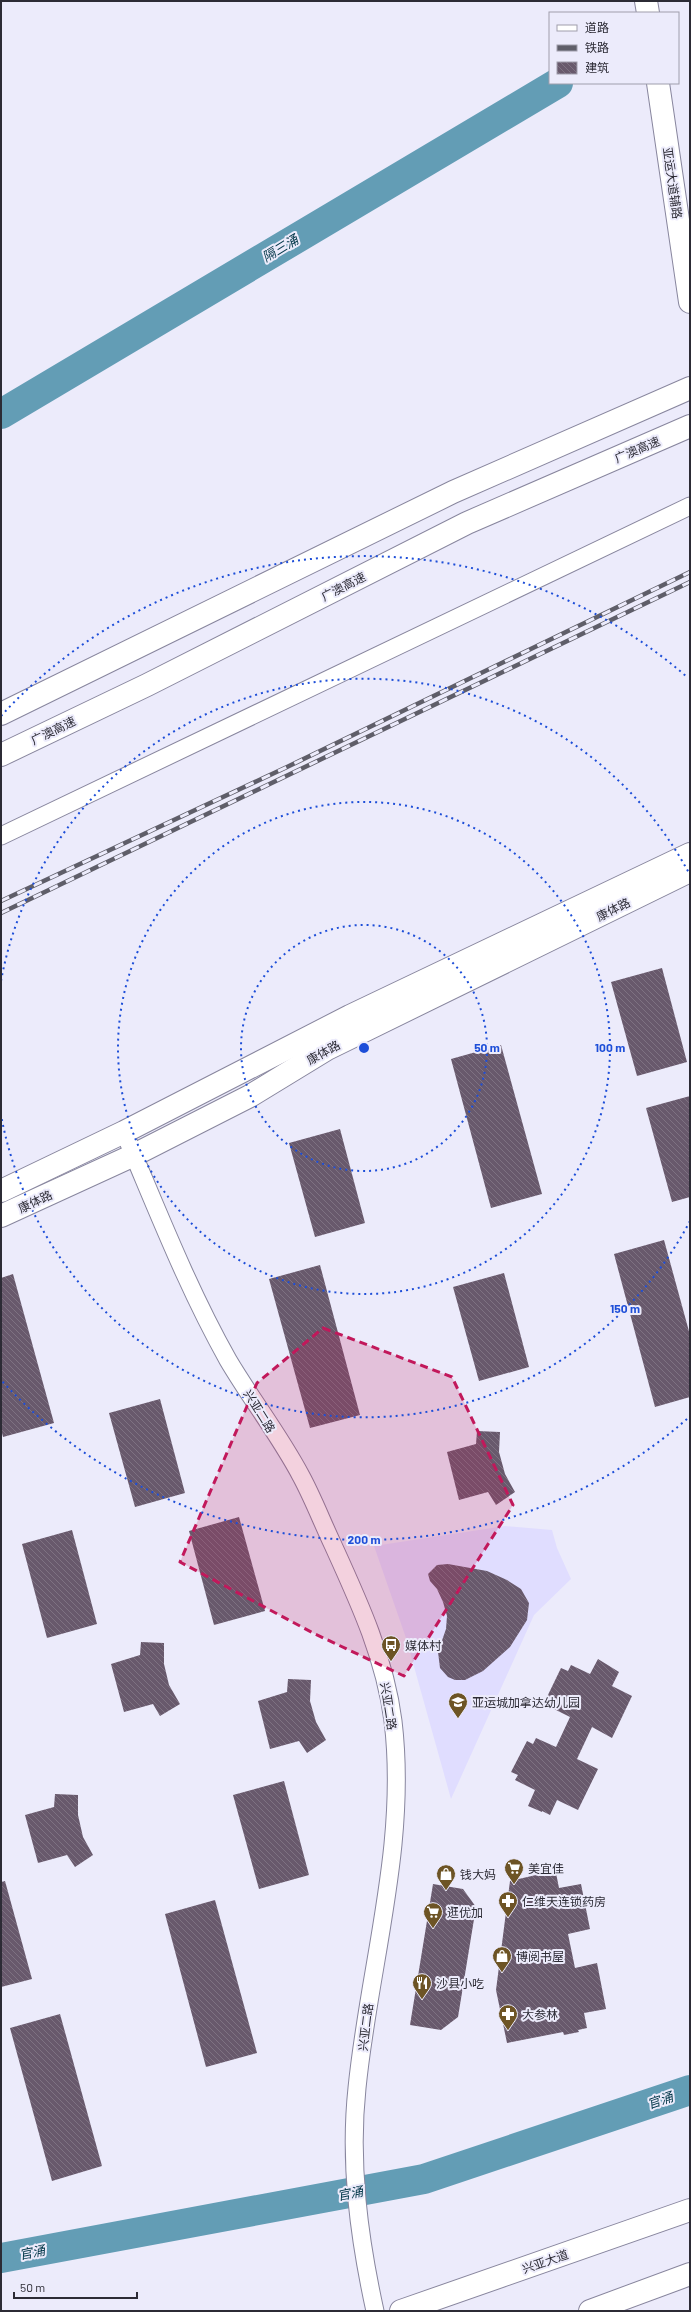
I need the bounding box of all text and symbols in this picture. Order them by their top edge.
legend [549,12,679,84]
text: 道路 [585,20,609,34]
text: 铁路 [585,40,609,54]
text: 建筑 [585,60,609,74]
street label: 亚运大道辅路 [661,146,685,220]
water label: 隔三涌 [259,230,303,265]
street label: 广澳高速 [612,433,662,465]
street label: 广澳高速 [318,569,368,603]
street label: 广澳高速 [28,713,78,747]
street label: 康体路 [594,895,632,923]
street label: 康体路 [304,1037,342,1067]
text: 50 m [474,1040,500,1054]
text: 100 m [595,1040,625,1054]
centre of rings [357,1041,371,1055]
street label: 康体路 [16,1187,54,1215]
text: 150 m [610,1301,640,1315]
street label: 兴亚二路 [241,1387,279,1435]
text: 200 m [348,1532,380,1546]
bus stop icon: 媒体村 [380,1634,402,1662]
place label: 媒体村 [405,1638,442,1652]
street label: 兴亚二路 [378,1681,400,1731]
school or university icon: 亚运城加拿达幼儿园 [447,1691,469,1719]
place label: 亚运城加拿达幼儿园 [472,1695,580,1709]
supermarket icon: 美宜佳 [503,1857,525,1885]
place label: 美宜佳 [528,1861,564,1875]
shop icon: 钱大妈 [435,1863,457,1891]
place label: 钱大妈 [460,1867,496,1881]
pharmacy icon: 仁维天连锁药房 [497,1890,519,1918]
place label: 仁维天连锁药房 [522,1894,606,1908]
supermarket icon: 逛优加 [422,1901,444,1929]
place label: 逛优加 [447,1905,483,1919]
shop icon: 博阅书屋 [491,1945,513,1973]
place label: 博阅书屋 [516,1949,564,1963]
restaurant icon: 沙县小吃 [411,1972,433,2000]
place label: 沙县小吃 [436,1976,484,1990]
street label: 兴亚二路 [355,2002,375,2052]
pharmacy icon: 大参林 [497,2003,519,2031]
place label: 大参林 [522,2007,558,2021]
water label: 官涌 [645,2088,677,2112]
water label: 官涌 [336,2182,366,2203]
water label: 官涌 [18,2241,48,2262]
street label: 兴亚大道 [520,2247,570,2275]
scale bar [14,2274,137,2300]
text: 50 m [20,2280,45,2294]

